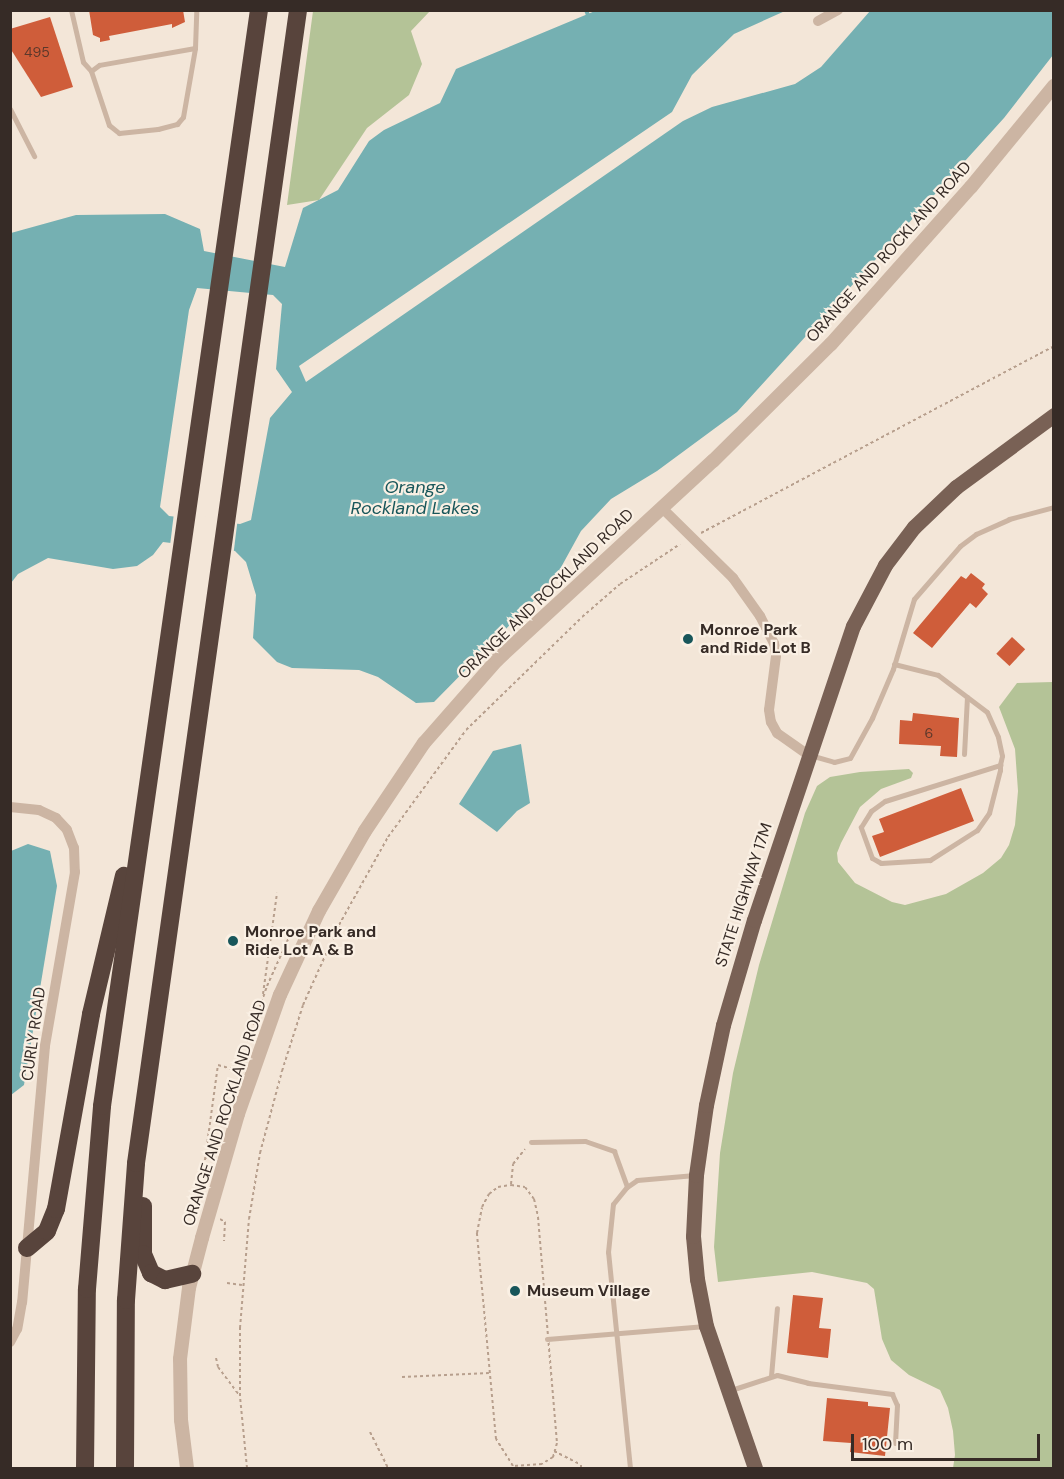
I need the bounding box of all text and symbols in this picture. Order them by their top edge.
house number: 495 [24,44,50,60]
street label: ORANGE AND ROCKLAND ROAD [803,158,975,346]
water label: Orange Rockland Lakes [351,477,479,520]
street label: ORANGE AND ROCKLAND ROAD [454,505,638,683]
place label: Monroe Park and Ride Lot B [700,620,811,658]
marker: Monroe Park and Ride Lot B [681,632,695,646]
house number: 6 [925,725,933,741]
street label: STATE HIGHWAY 17M [712,821,776,969]
place label: Monroe Park and Ride Lot A & B [245,922,376,960]
marker: Monroe Park and Ride Lot A & B [226,934,240,948]
street label: CURLY ROAD [18,986,50,1082]
street label: ORANGE AND ROCKLAND ROAD [179,997,271,1229]
place label: Museum Village [527,1281,650,1301]
marker: Museum Village [508,1284,522,1298]
scale bar [854,1422,1043,1460]
text: 100 m [862,1432,913,1456]

